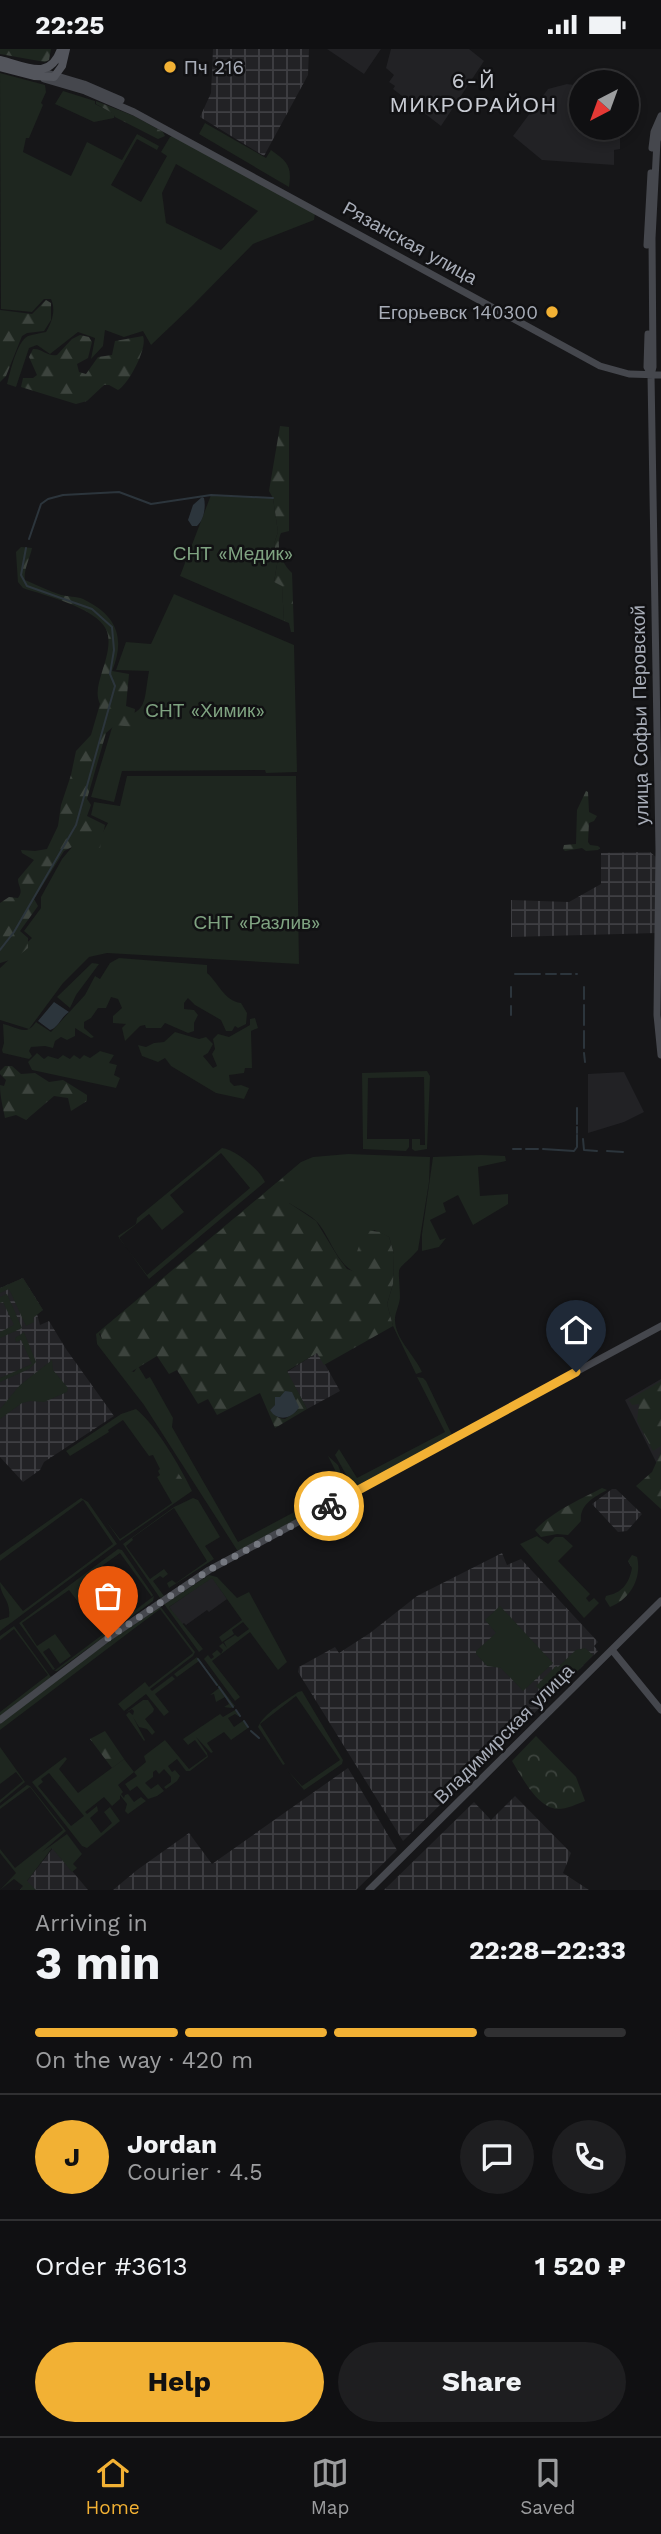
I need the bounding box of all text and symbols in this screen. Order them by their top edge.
text: 22:25 [35,10,105,40]
place label: Пч 216 [184,56,244,79]
marker: Пч 216 [162,59,178,75]
district label: 6-Й МИКРОРАЙОН [390,68,558,117]
north arrow [569,70,639,140]
map controls [569,70,639,140]
street label: Рязанская улица [339,197,482,290]
place label: Егорьевск 140300 [378,301,538,324]
marker: Егорьевск 140300 [544,304,560,320]
park label: СНТ «Медик» [173,542,293,565]
street label: улица Софьи Перовской [627,605,653,825]
park label: СНТ «Химик» [145,699,265,722]
park label: СНТ «Разлив» [194,911,320,934]
pin [546,1300,606,1372]
icon: home [557,1311,595,1349]
courier [294,1471,364,1541]
icon: bike [310,1487,348,1525]
pin [78,1566,138,1638]
icon: bag [89,1577,127,1615]
street label: Владимирская улица [429,1659,579,1809]
text: Arriving in [35,1910,148,1937]
text: 22:28–22:33 [469,1935,626,1965]
text: 3 min [35,1936,161,1990]
text: On the way · 420 m [35,2047,253,2074]
button: chat [460,2120,534,2194]
button: phone [552,2120,626,2194]
text: Jordan [127,2129,217,2159]
text: J [64,2142,80,2172]
text: Courier · 4.5 [127,2159,263,2186]
text: Order #3613 [35,2251,188,2281]
text: 1 520 ₽ [535,2251,626,2281]
button: Help [35,2342,324,2422]
button: Share [338,2342,626,2422]
tab: Home [85,2454,140,2519]
tab: Map [311,2454,349,2519]
tab: Saved [520,2454,576,2519]

